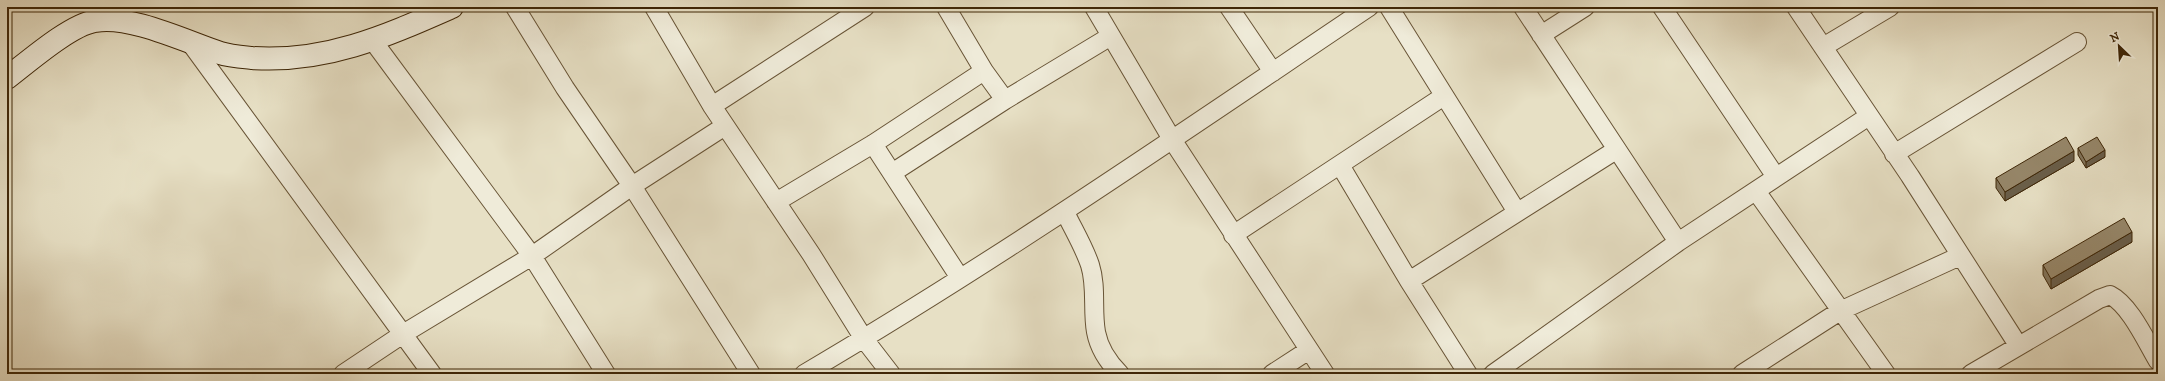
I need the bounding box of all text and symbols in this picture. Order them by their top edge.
north arrow [2099,26,2139,66]
text: N [2108,30,2122,46]

